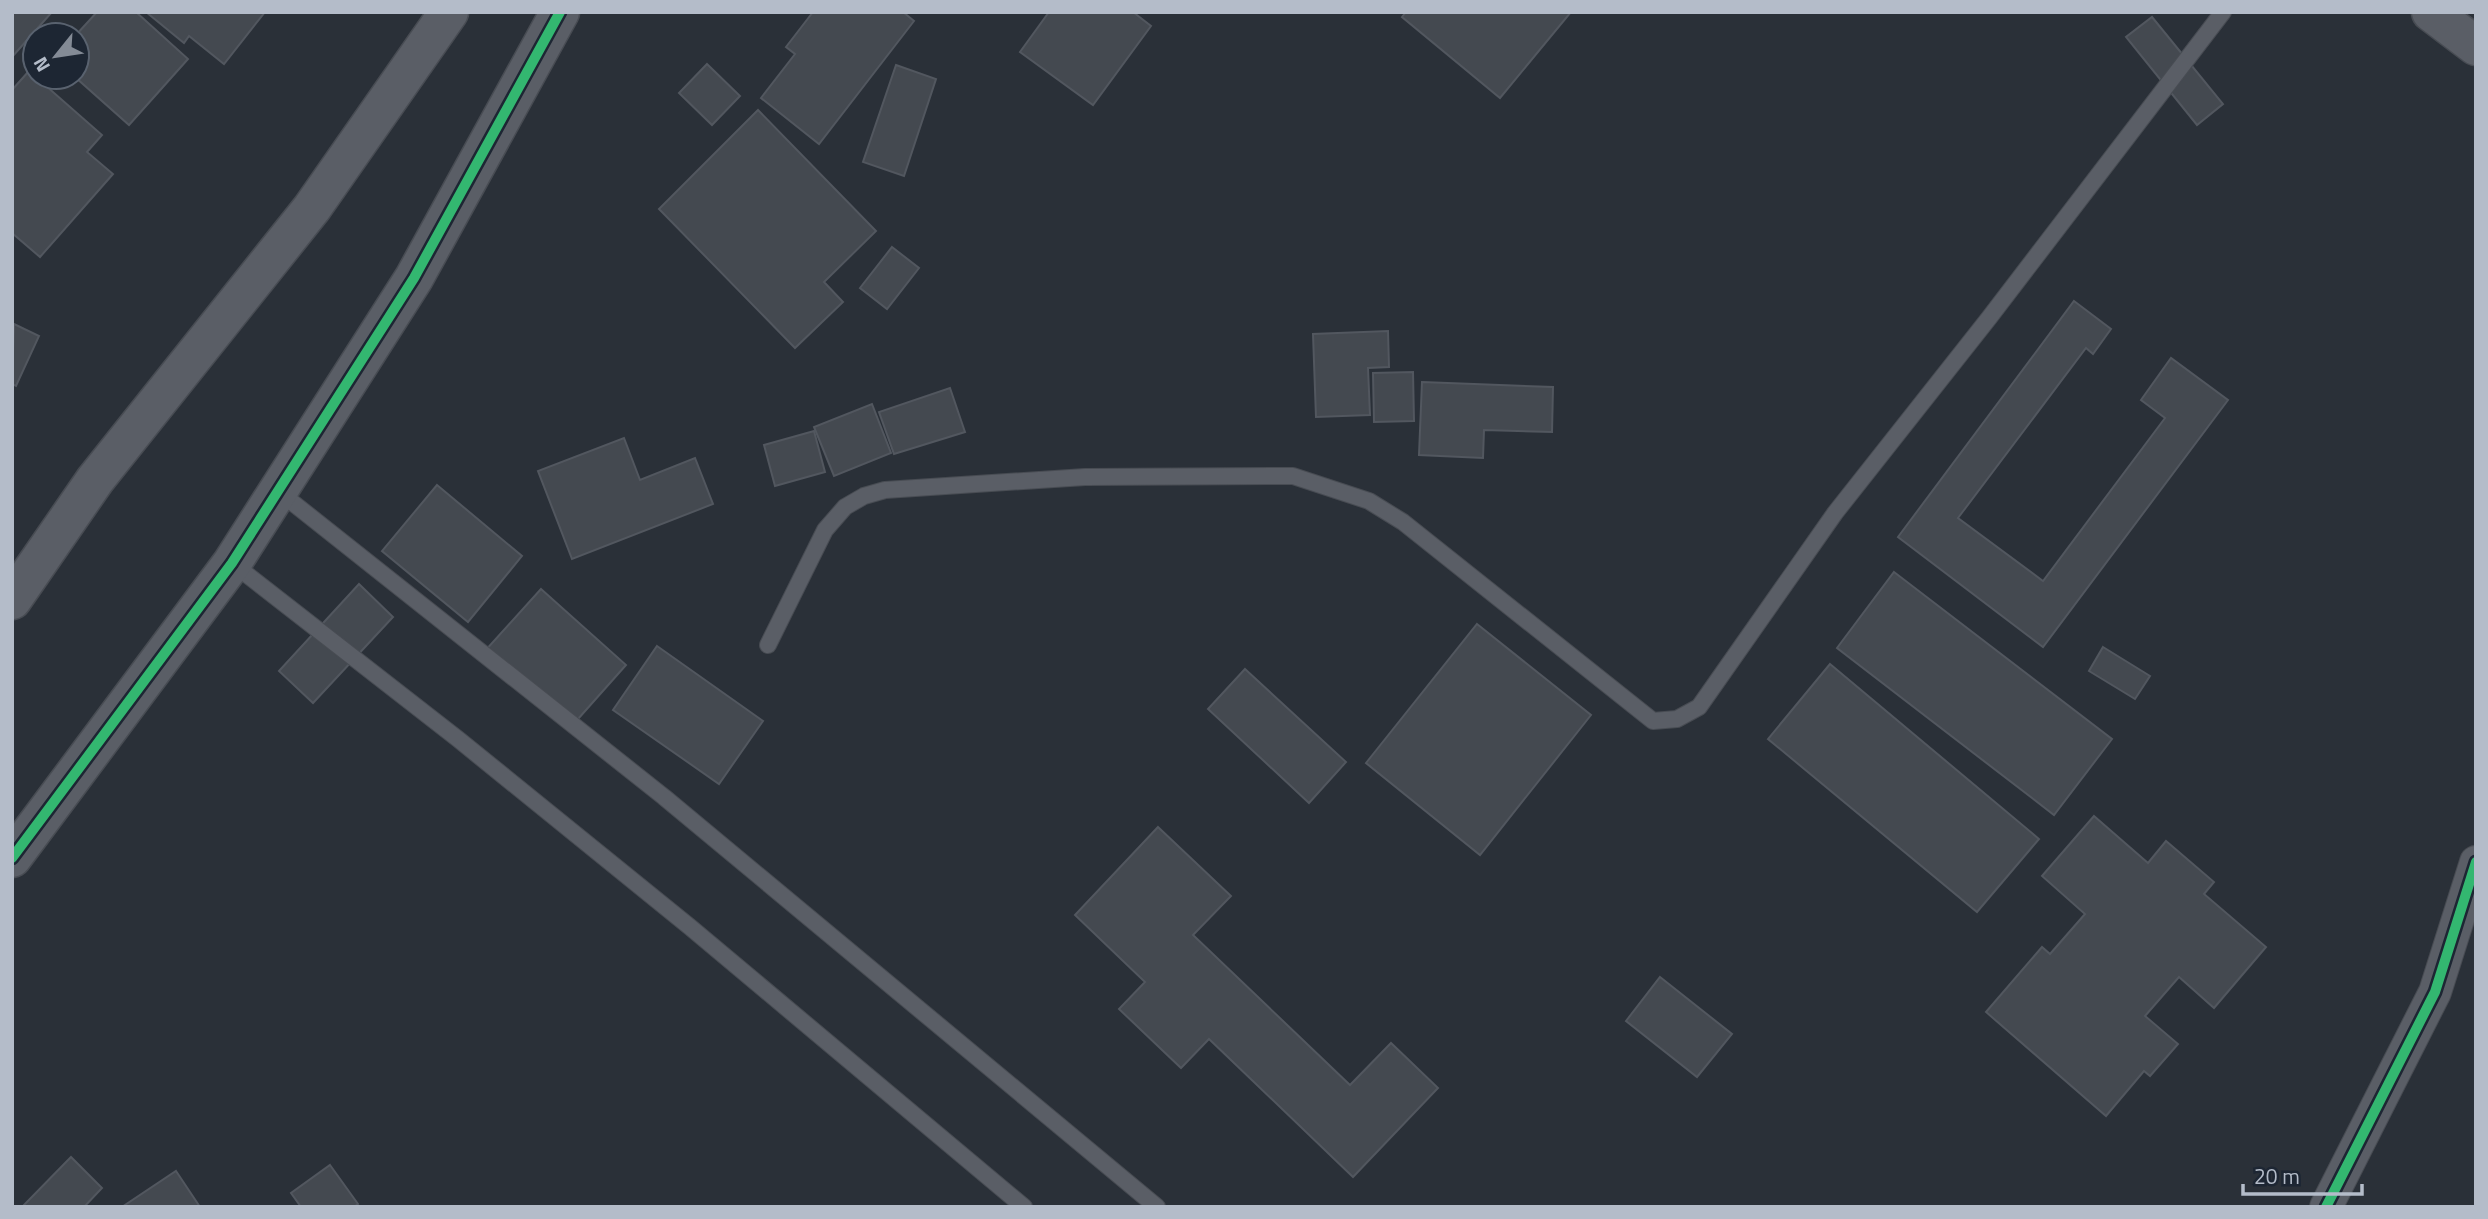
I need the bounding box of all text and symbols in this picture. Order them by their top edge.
north arrow [21,21,91,91]
text: N [25,52,57,78]
scale bar [2243,1152,2362,1196]
text: 20 m [2254,1160,2300,1192]

